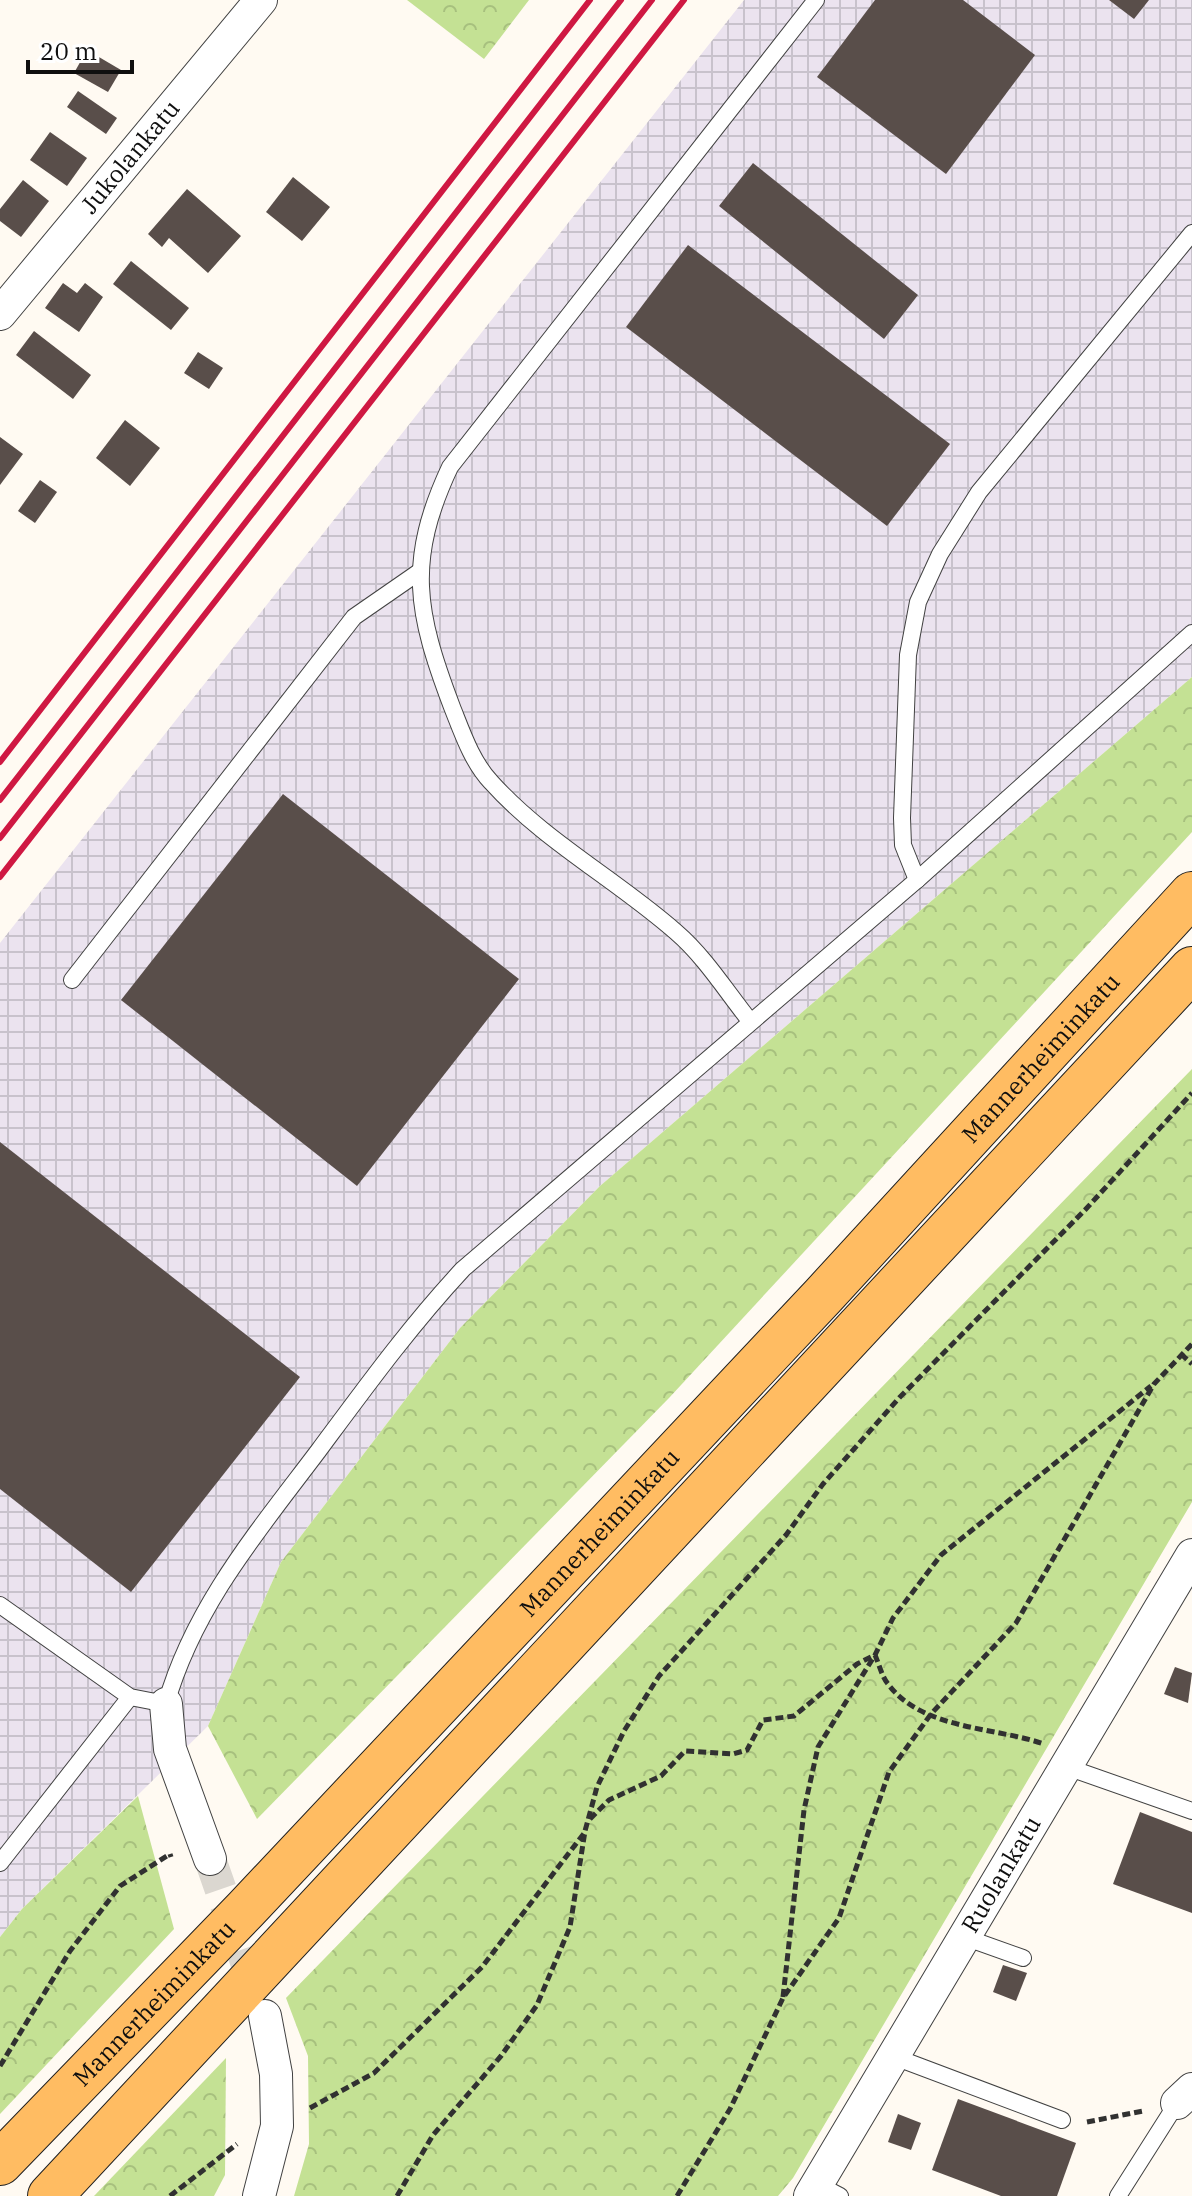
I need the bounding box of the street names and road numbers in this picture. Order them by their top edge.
street label: Jukolankatu [73,93,186,220]
street label: Mannerheiminkatu [954,966,1127,1149]
street label: Mannerheiminkatu [512,1441,686,1623]
street label: Ruolankatu [953,1810,1048,1938]
street label: Mannerheiminkatu [66,1913,242,2093]

